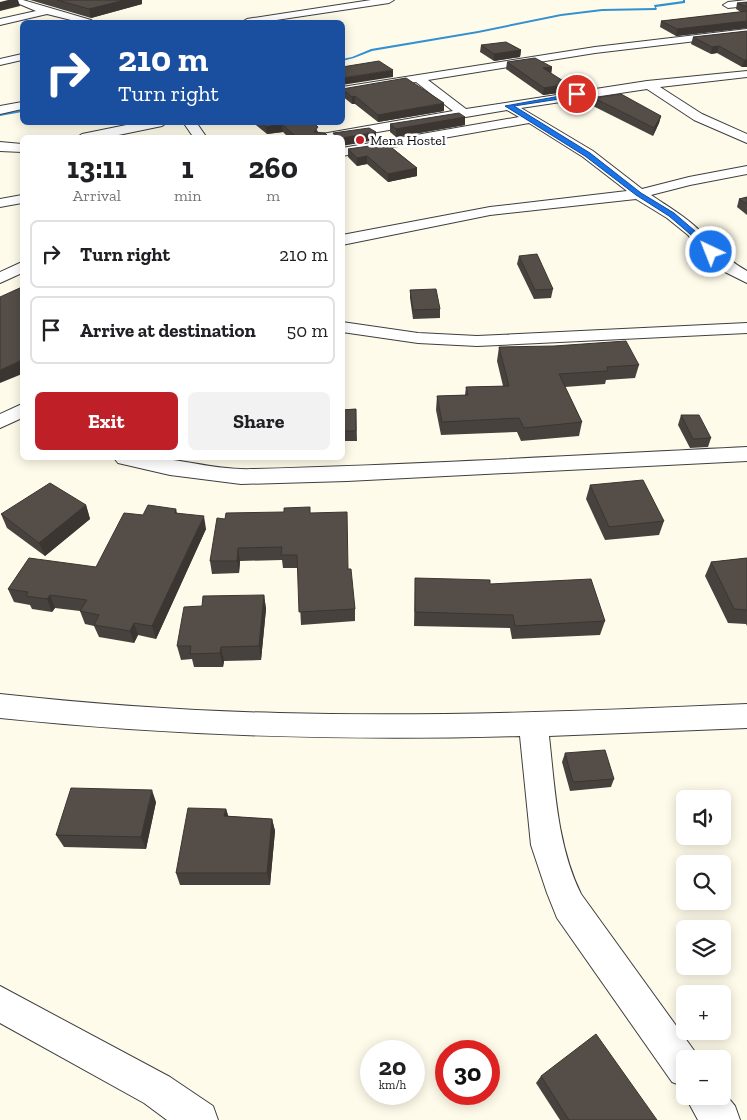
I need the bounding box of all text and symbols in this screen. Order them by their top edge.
text: 210 m [118,38,208,80]
icon: right [35,40,100,105]
pin [556,73,598,115]
text: Turn right [118,80,219,107]
icon: arrive [563,80,591,108]
place label: Mena Hostel [370,132,446,149]
marker: Mena Hostel [354,134,366,146]
text: 13:11 [67,150,127,186]
text: 1 [182,150,194,186]
text: 260 [248,150,298,186]
text: Arrival [73,186,121,205]
text: min [174,186,201,205]
text: m [266,186,280,205]
position arrow [684,225,736,277]
icon: right [37,240,65,268]
text: Turn right [80,243,170,266]
text: 210 m [279,243,328,266]
icon: arrive [37,316,65,344]
text: Arrive at destination [80,319,256,342]
text: 50 m [287,319,328,342]
button: Exit [35,392,178,450]
button: Share [188,392,330,450]
map controls [676,790,731,1105]
button: sound [676,790,731,845]
button: search [676,855,731,910]
button: layers [676,920,731,975]
button: + [676,985,731,1040]
speed limit sign: 30 [435,1040,500,1105]
button: − [676,1050,731,1105]
text: 20 [379,1051,406,1081]
text: km/h [379,1078,406,1092]

